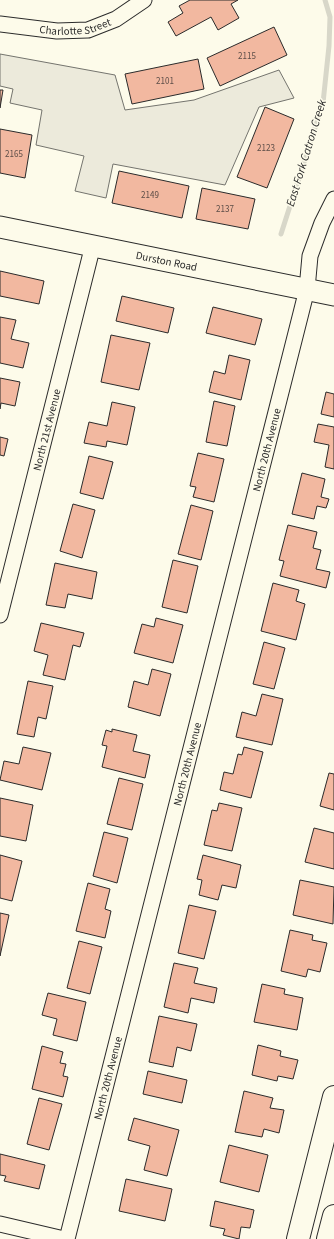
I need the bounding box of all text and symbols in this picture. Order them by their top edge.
street label: Charlotte Street [38,15,113,39]
house number: 2115 [238,50,256,63]
house number: 2101 [156,75,174,88]
water label: East Fork Catron Creek [282,97,331,209]
house number: 2123 [257,142,275,155]
house number: 2165 [5,148,23,161]
house number: 2149 [141,189,159,202]
house number: 2137 [216,203,234,216]
street label: Durston Road [134,248,199,275]
street label: North 21st Avenue [30,387,65,472]
street label: North 20th Avenue [249,406,285,493]
street label: North 20th Avenue [170,720,205,807]
street label: North 20th Avenue [90,1034,126,1122]

